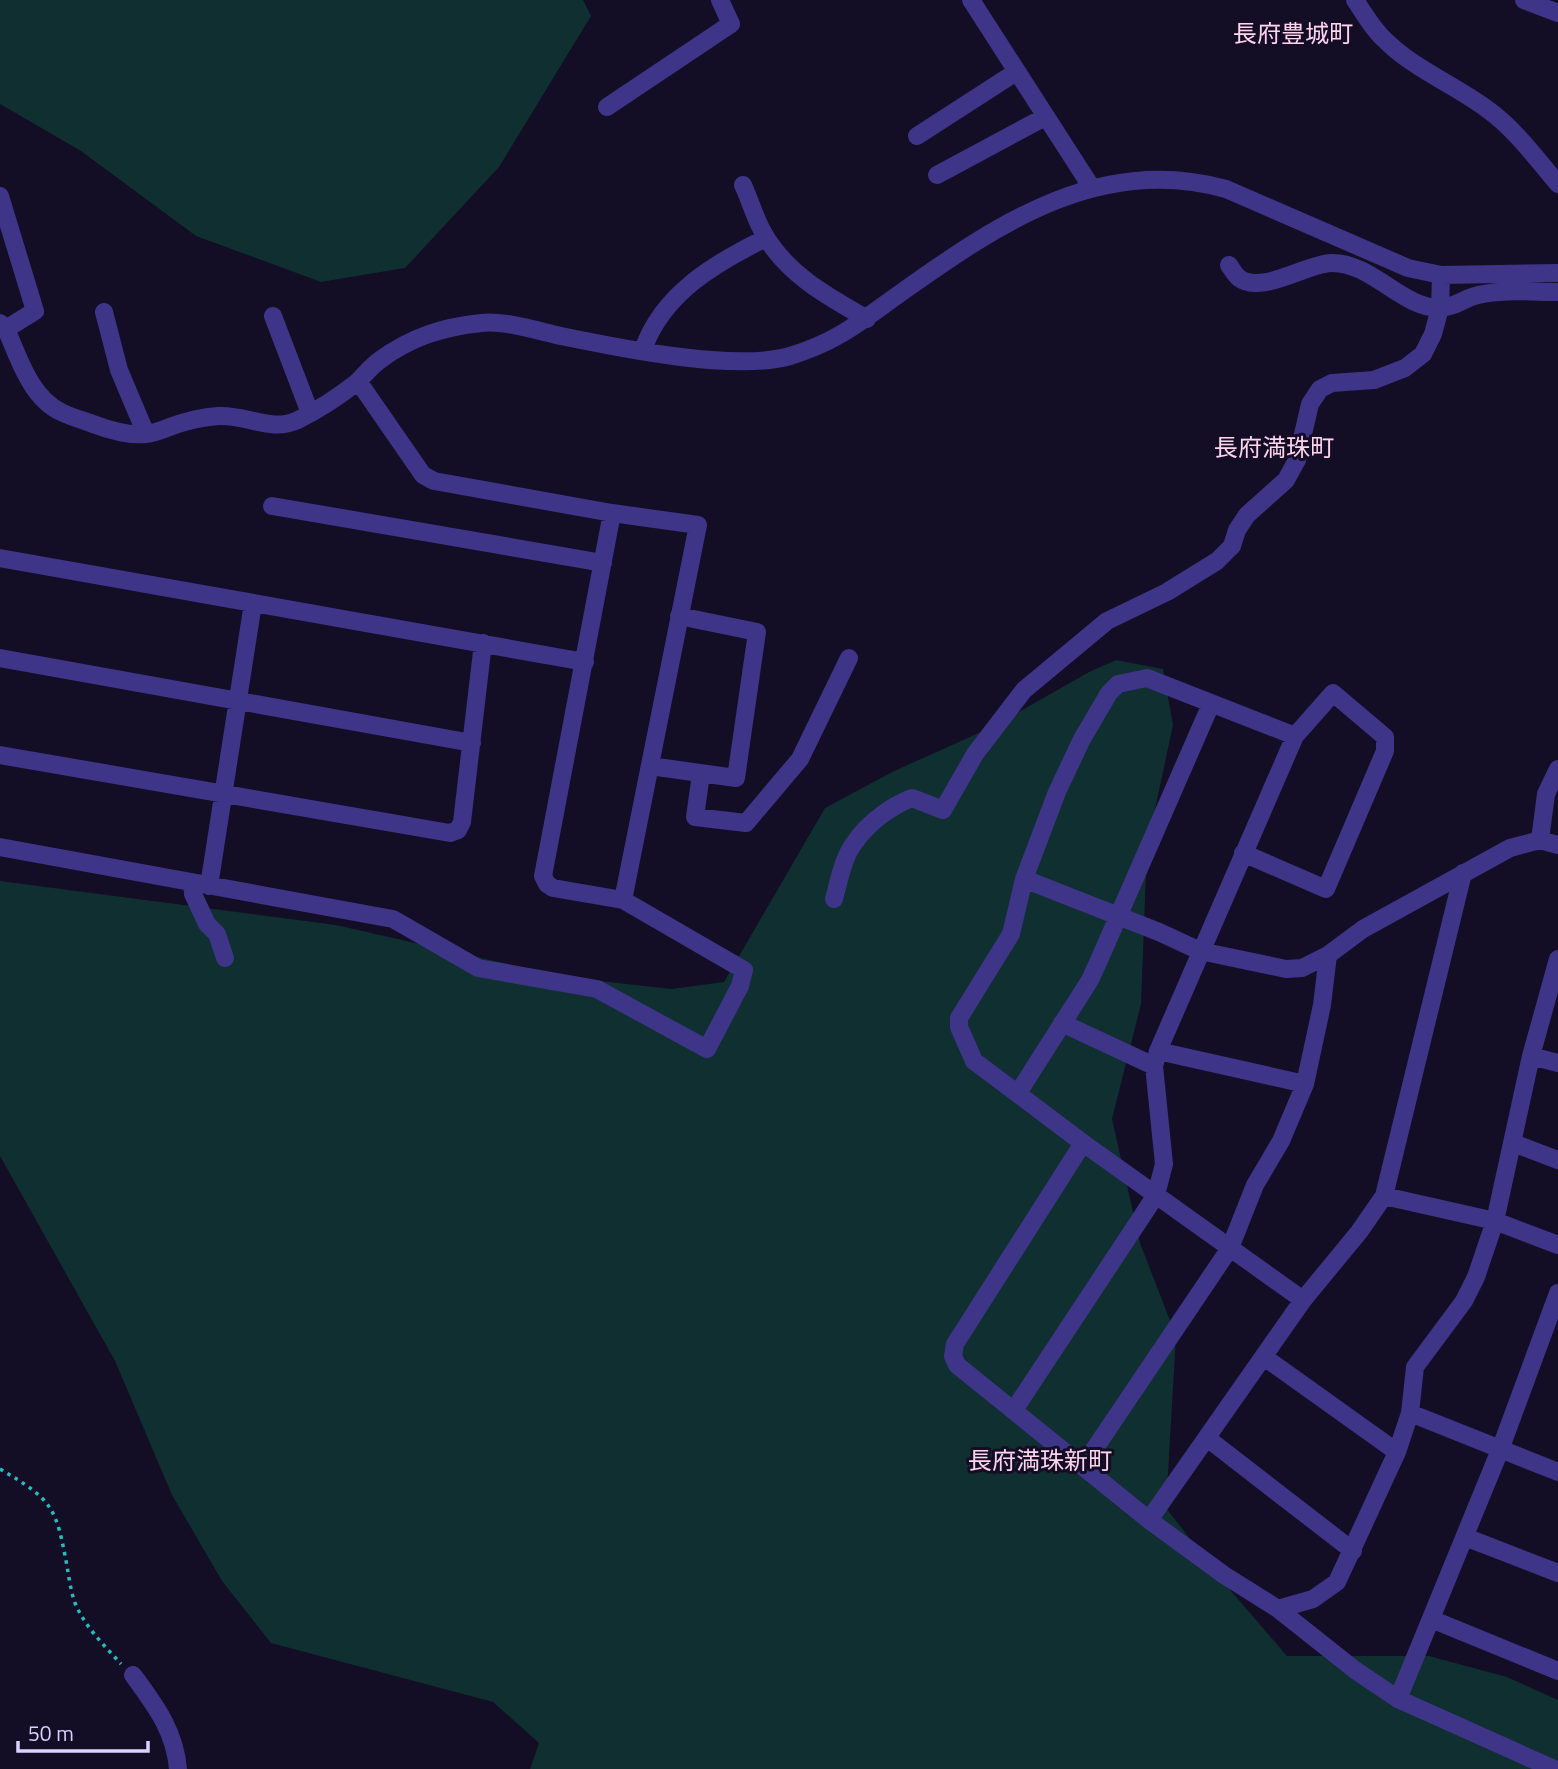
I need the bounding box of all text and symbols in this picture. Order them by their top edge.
district label: 長府豊城町 [1233,15,1353,51]
district label: 長府満珠町 [1214,429,1334,465]
district label: 長府満珠新町 [968,1442,1112,1478]
scale bar [18,1710,147,1754]
text: 50 m [28,1717,74,1749]

